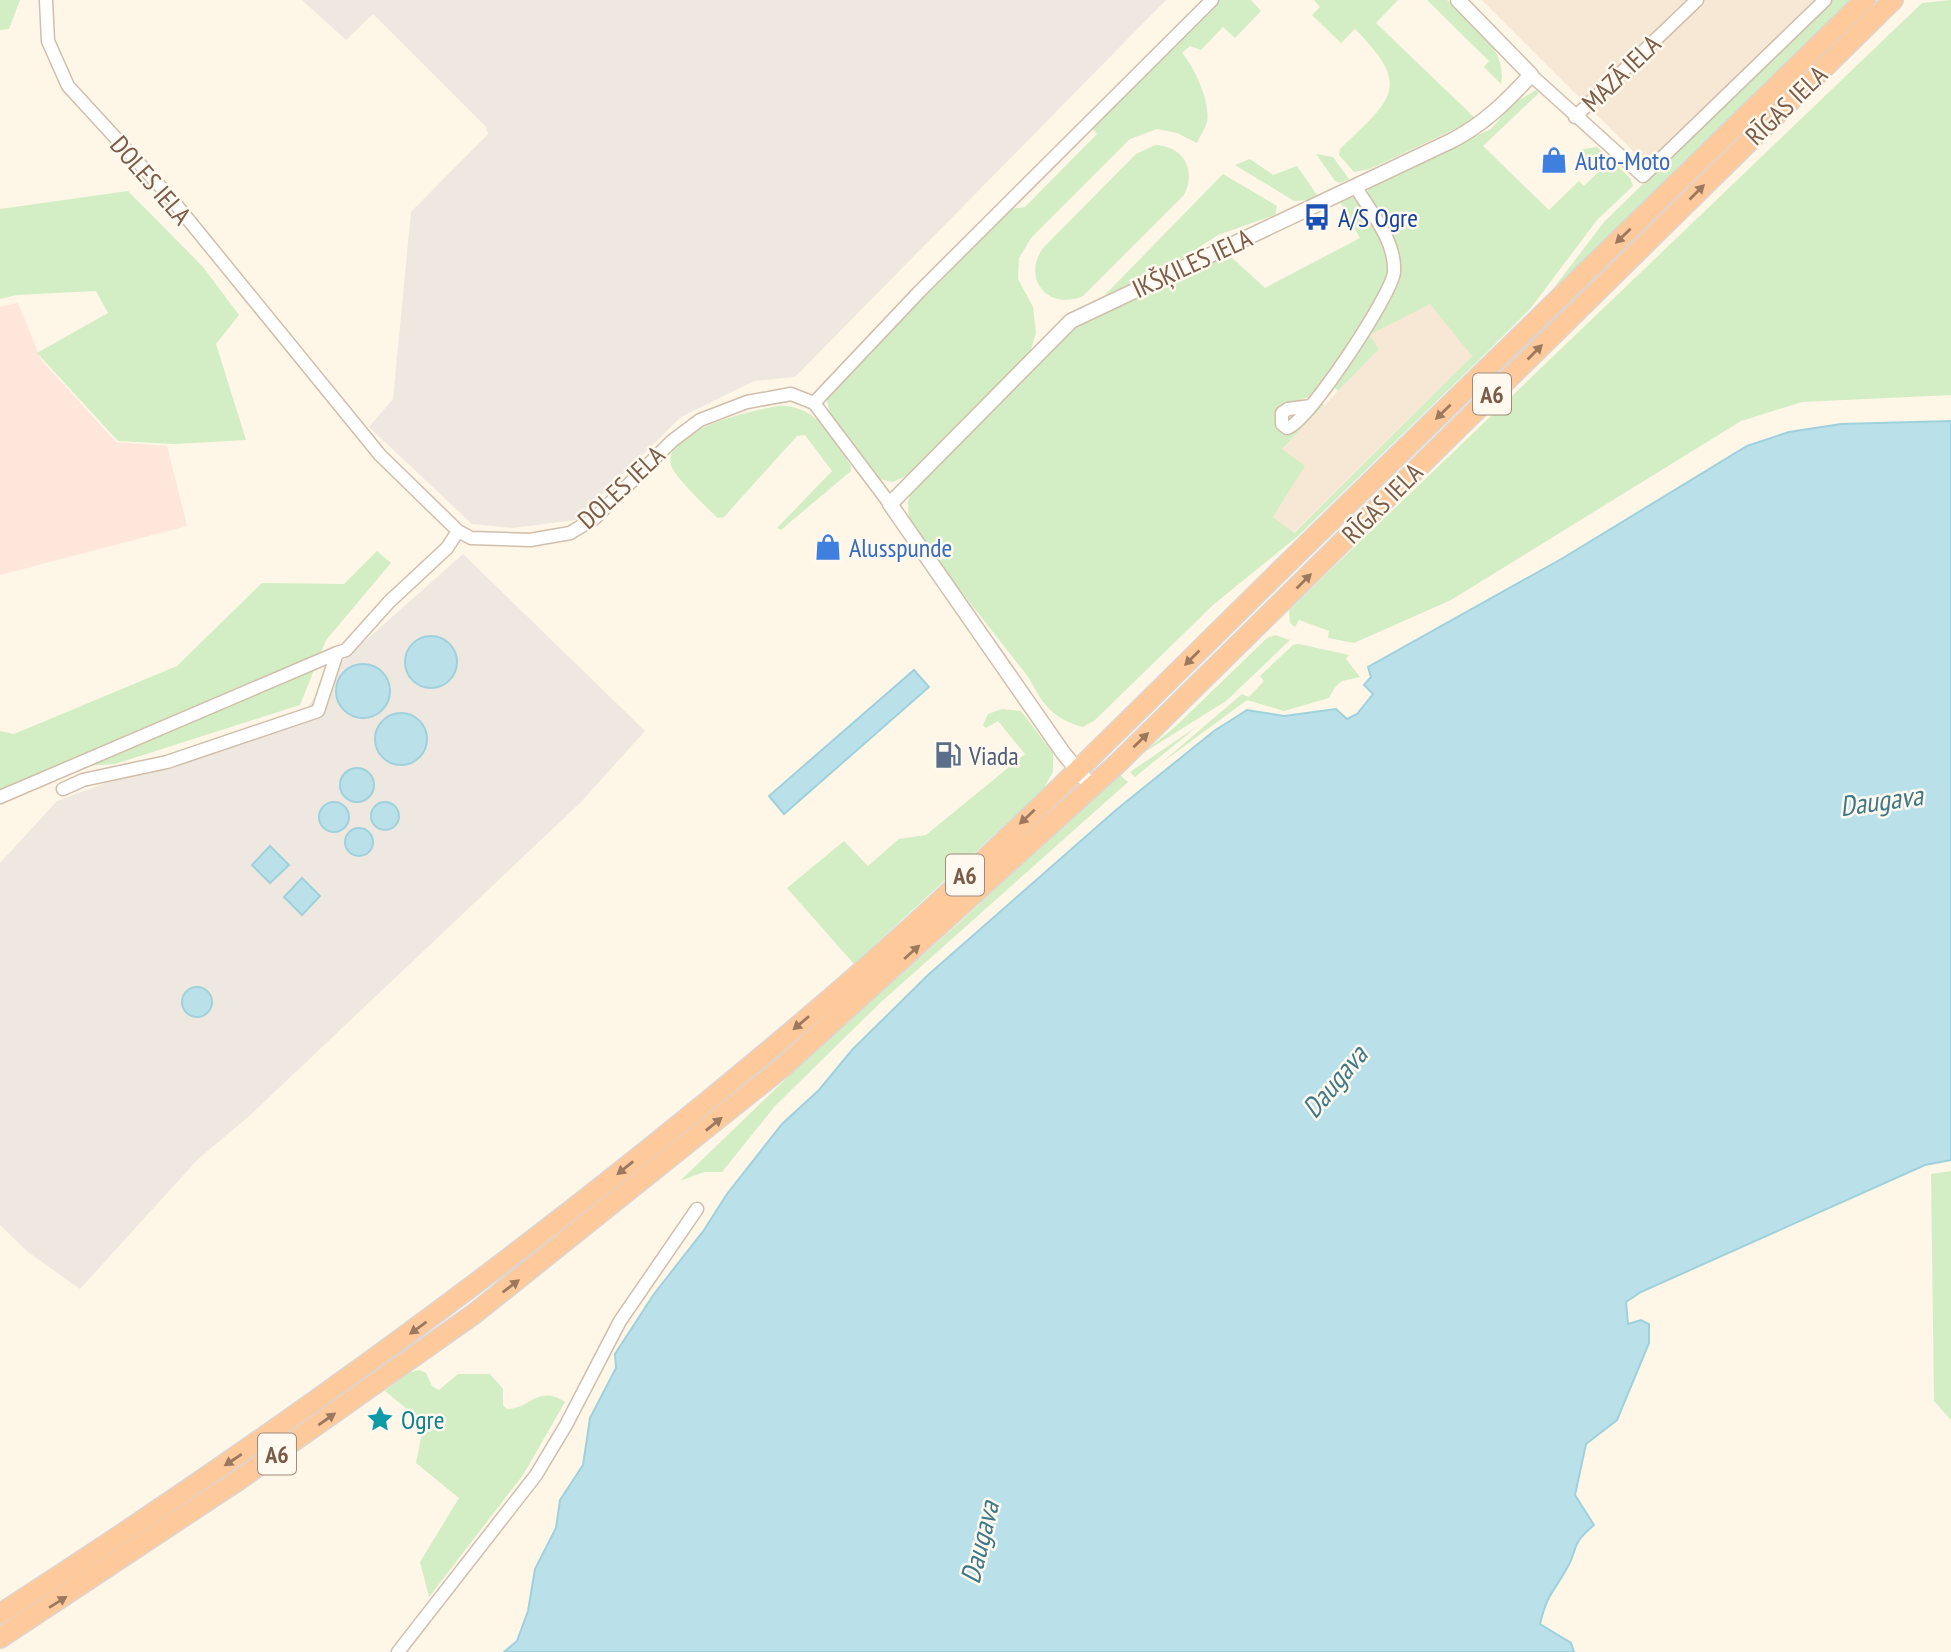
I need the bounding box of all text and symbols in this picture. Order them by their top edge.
street label: MAZĀ IELA [1575,27,1668,119]
street label: RĪGAS IELA [1738,58,1834,152]
street label: DOLES IELA [103,129,199,232]
place label: Auto-Moto [1575,144,1670,177]
shop icon: Auto-Moto [1539,145,1569,175]
one-way arrow [1689,184,1705,200]
place label: A/S Ogre [1338,201,1418,234]
bus stop icon: A/S Ogre [1302,202,1332,232]
street label: IKŠĶILES IELA [1127,221,1258,305]
one-way arrow [1615,227,1632,244]
one-way arrow [1527,344,1543,360]
road number: A6 [1473,374,1511,414]
one-way arrow [1435,403,1452,419]
street label: DOLES IELA [571,438,672,536]
street label: RĪGAS IELA [1335,455,1430,550]
place label: Alusspunde [849,531,952,564]
shop icon: Alusspunde [813,532,843,562]
one-way arrow [1295,572,1312,589]
one-way arrow [1184,649,1200,666]
one-way arrow [1133,732,1150,749]
place label: Viada [968,739,1019,772]
fuel station icon: Viada [933,740,963,770]
water label: Daugava [1837,776,1927,824]
one-way arrow [1019,808,1036,824]
road number: A6 [946,854,984,896]
one-way arrow [903,944,921,960]
one-way arrow [792,1015,810,1031]
water label: Daugava [1293,1036,1376,1125]
one-way arrow [705,1117,722,1132]
one-way arrow [617,1160,634,1175]
one-way arrow [502,1278,520,1293]
one-way arrow [409,1321,427,1335]
place label: Ogre [401,1403,444,1436]
place icon: Ogre [365,1404,395,1434]
one-way arrow [318,1412,336,1426]
road number: A6 [258,1434,296,1474]
one-way arrow [224,1453,242,1467]
water label: Daugava [951,1495,1007,1587]
one-way arrow [48,1595,67,1608]

